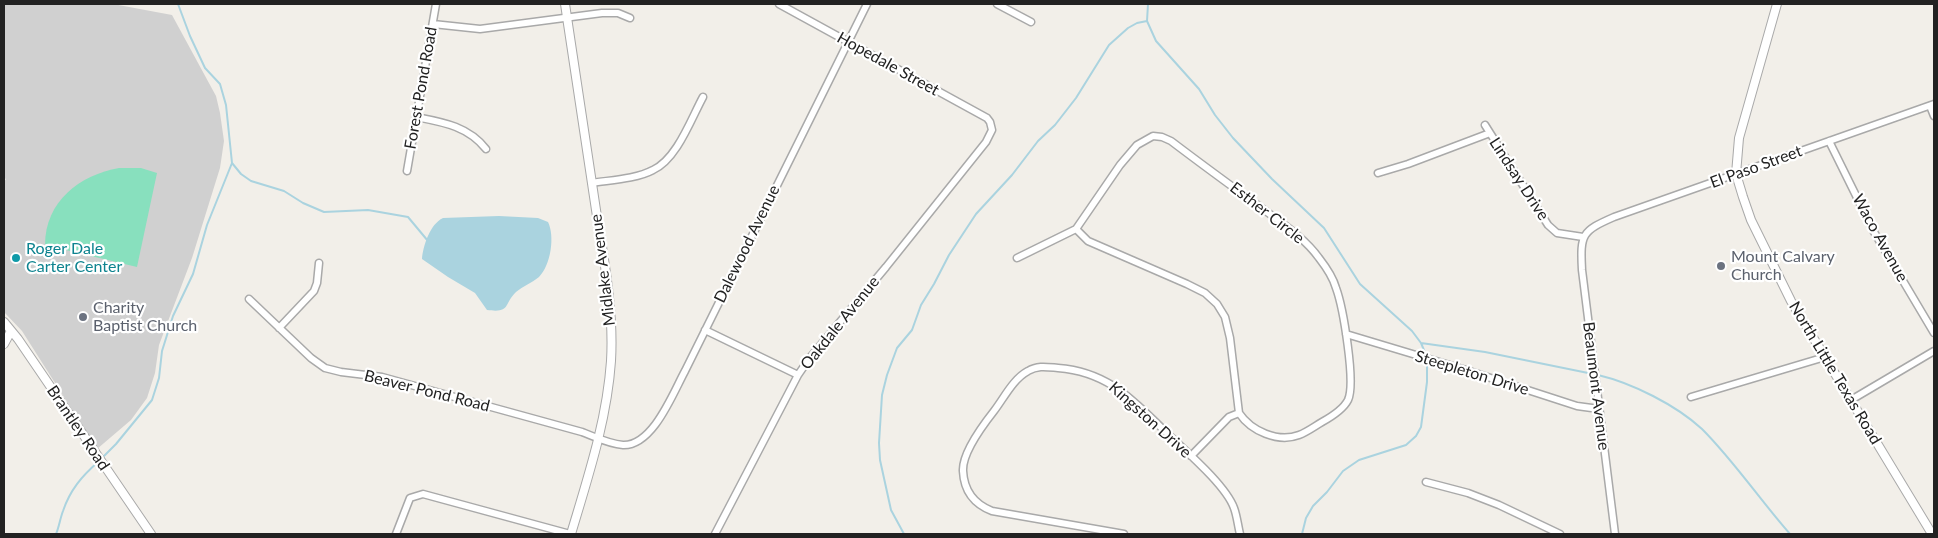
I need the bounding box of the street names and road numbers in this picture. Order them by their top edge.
street label: Forest Pond Road [401,25,441,151]
street label: Hopedale Street [834,28,942,100]
street label: Lindsay Drive [1485,134,1553,224]
street label: El Paso Street [1707,141,1805,193]
street label: Esther Circle [1226,178,1308,248]
street label: Dalewood Avenue [710,182,784,306]
street label: Waco Avenue [1848,191,1912,285]
street label: Midlake Avenue [587,213,619,327]
street label: Oakdale Avenue [797,272,883,374]
street label: North Little Texas Road [1785,298,1885,448]
street label: Beaumont Avenue [1579,321,1613,451]
street label: Steepleton Drive [1413,347,1531,399]
street label: Beaver Pond Road [362,366,492,416]
street label: Kingston Drive [1105,378,1195,462]
street label: Brantley Road [43,382,113,474]

